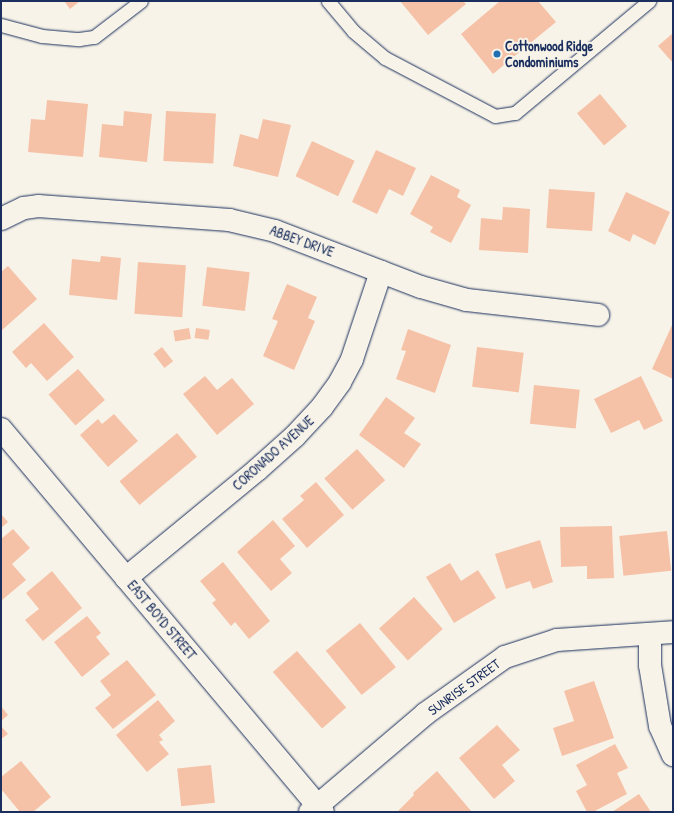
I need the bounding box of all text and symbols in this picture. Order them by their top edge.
place label: Cottonwood Ridge Condominiums [505,38,593,70]
marker: Cottonwood Ridge Condominiums [492,49,502,59]
street label: ABBEY DRIVE [268,222,336,260]
street label: CORONADO AVENUE [229,412,317,494]
street label: EAST BOYD STREET [124,577,200,663]
street label: SUNRISE STREET [425,655,503,719]

